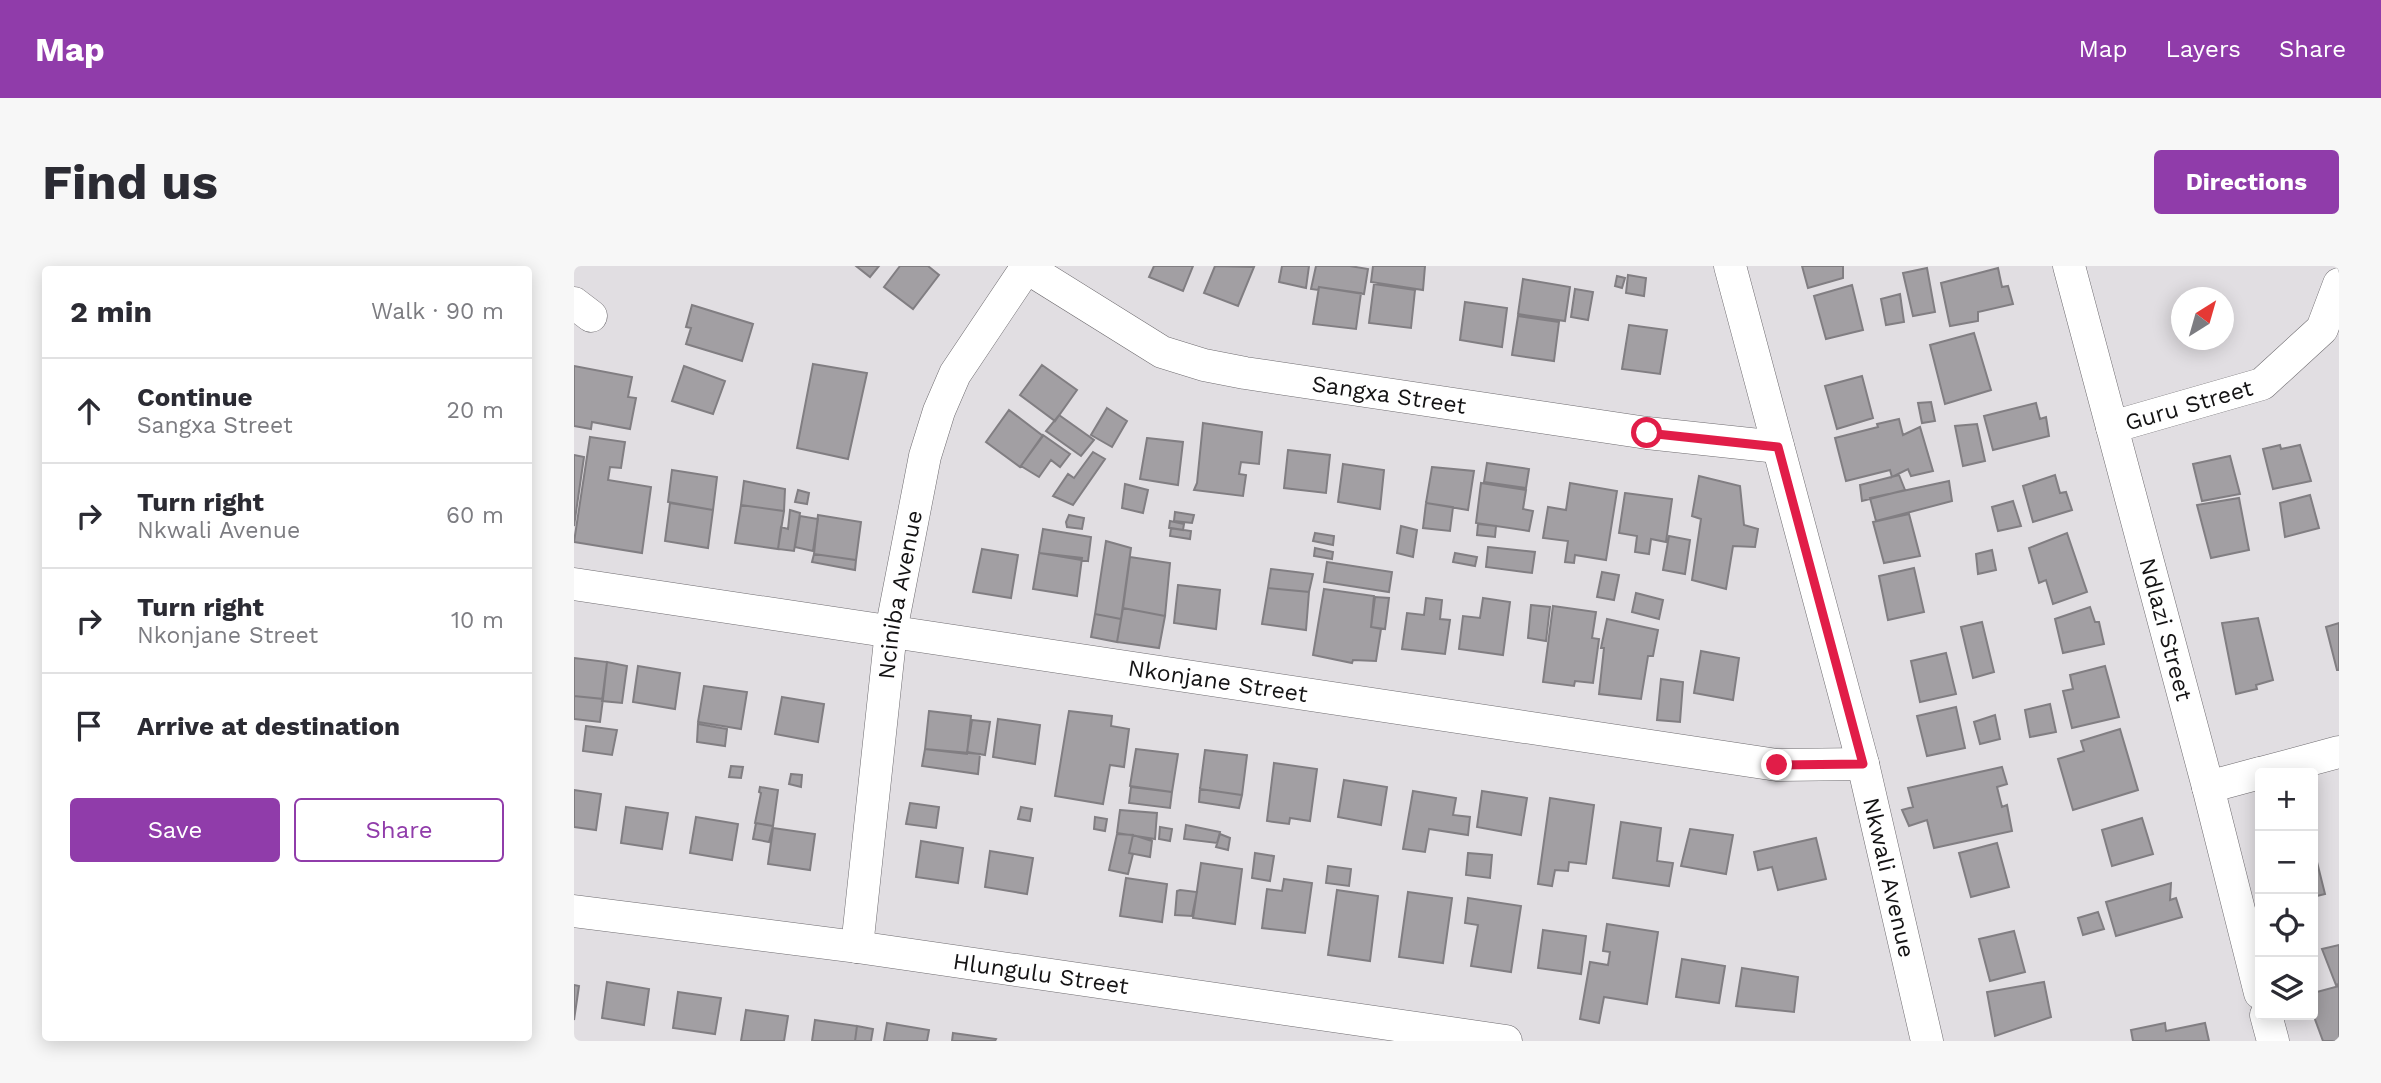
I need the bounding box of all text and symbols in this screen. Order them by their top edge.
text: Map [35,30,105,69]
text: Map [2079,35,2127,63]
text: Layers [2165,35,2241,63]
text: Share [2279,35,2346,63]
button: Directions [2154,150,2339,214]
text: Find us [42,153,218,211]
north arrow [2171,287,2234,350]
text: 2 min [70,294,152,329]
text: Walk · 90 m [371,298,504,325]
street label: Sangxa Street [1310,370,1468,420]
street label: Guru Street [2122,374,2256,437]
text: Continue [137,382,253,412]
icon: ahead [70,392,108,430]
text: 20 m [447,397,504,424]
text: Sangxa Street [137,412,293,439]
route start [1631,417,1662,448]
text: Turn right [137,487,264,517]
icon: right [70,497,108,535]
text: 60 m [446,502,504,529]
street label: Nciniba Avenue [873,508,928,681]
text: Nkwali Avenue [137,517,300,544]
street label: Ndlazi Street [2133,555,2197,704]
text: Turn right [137,592,264,622]
icon: right [70,602,108,640]
text: 10 m [451,607,504,634]
text: Nkonjane Street [137,622,318,649]
street label: Nkonjane Street [1126,655,1310,708]
icon: arrive [70,707,108,745]
text: Arrive at destination [137,711,400,741]
route end [1761,749,1792,780]
map controls [2255,768,2318,1020]
button: + [2255,768,2318,831]
street label: Nkwali Avenue [1857,795,1920,960]
button: Save [70,798,280,862]
button: Share [294,798,504,862]
button: − [2255,831,2318,894]
button: locate [2255,894,2318,957]
street label: Hlungulu Street [951,948,1131,1000]
button: layers [2255,957,2318,1020]

